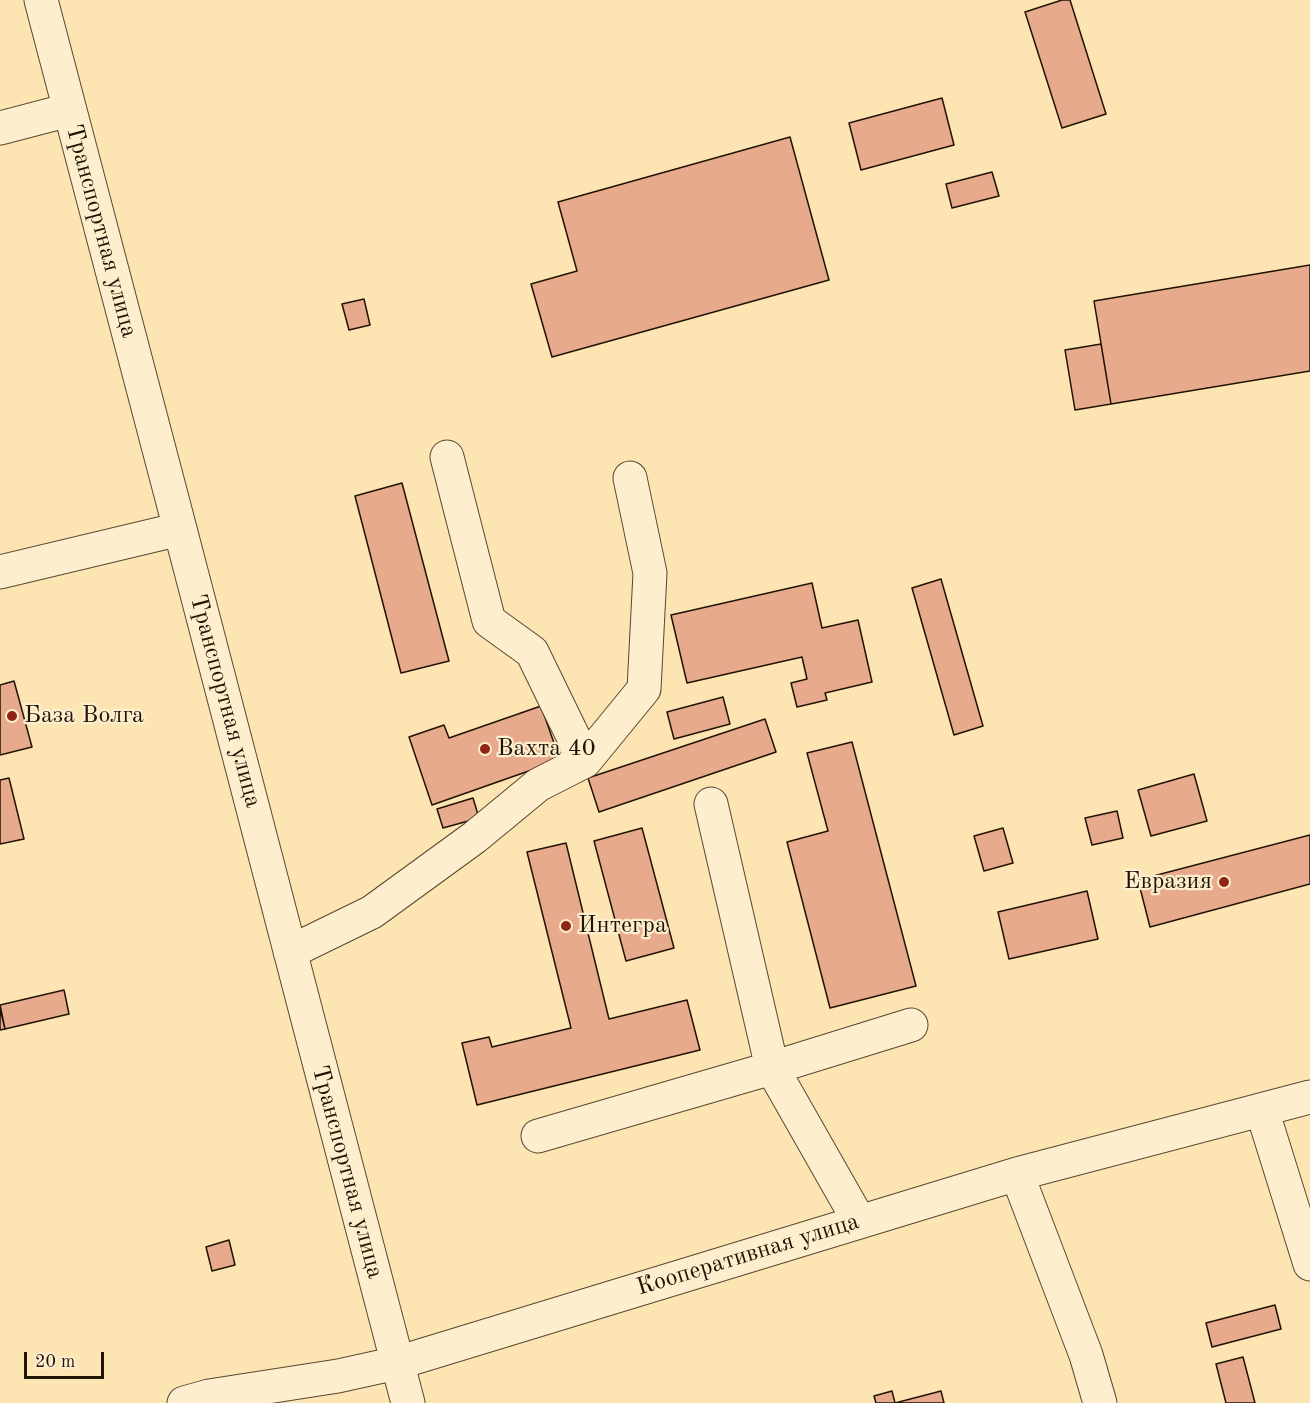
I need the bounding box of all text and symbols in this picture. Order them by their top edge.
street label: Транспортная улица [59,121,143,341]
street label: Транспортная улица [183,591,267,811]
place label: База Волга [24,702,144,730]
marker: База Волга [5,709,19,723]
place label: Вахта 40 [497,735,596,763]
marker: Вахта 40 [478,742,492,756]
place label: Евразия [1124,868,1212,896]
marker: Евразия [1217,875,1231,889]
place label: Интегра [578,912,667,940]
marker: Интегра [559,919,573,933]
street label: Транспортная улица [305,1062,389,1282]
street label: Кооперативная улица [633,1207,863,1303]
scale bar [27,1340,106,1378]
text: 20 m [35,1353,75,1371]

